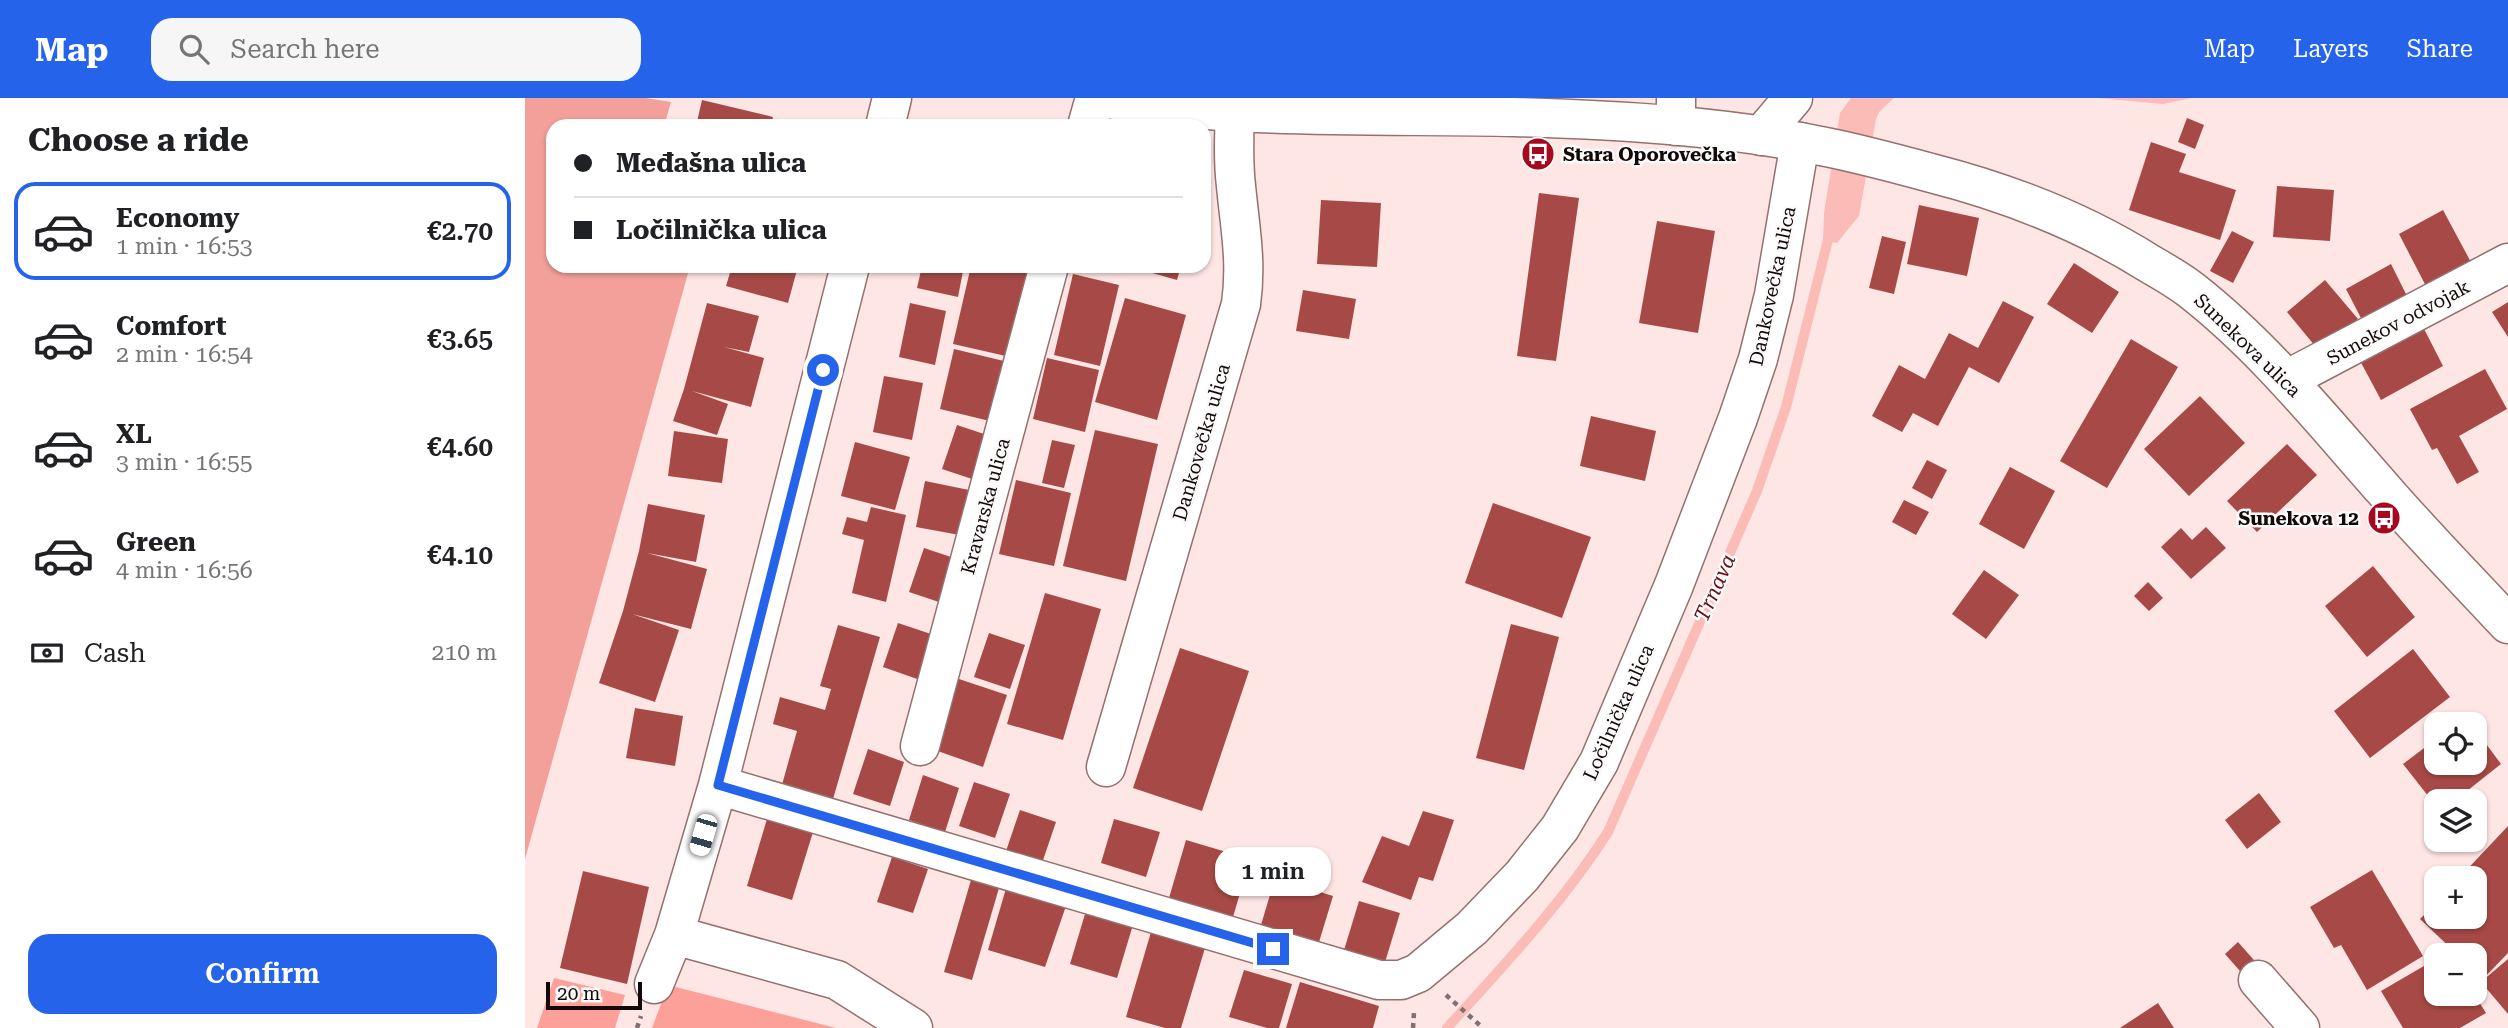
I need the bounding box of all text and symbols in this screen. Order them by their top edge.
search box [151,18,641,81]
text: Map [35,30,109,69]
icon: search [175,30,213,68]
text: Search here [231,34,380,64]
text: Map [2204,35,2255,63]
text: Layers [2293,35,2369,63]
text: Share [2407,35,2473,63]
text: Choose a ride [28,121,249,159]
bus stop icon: Stara Oporovečka [1519,135,1557,173]
place label: Stara Oporovečka [1563,143,1736,166]
text: Međašna ulica [616,148,806,178]
icon: car [32,200,95,263]
text: Economy [116,203,239,233]
street label: Dankovečka ulica [1744,203,1801,368]
text: Ločilnička ulica [616,215,827,245]
text: €2.70 [427,216,493,246]
text: 1 min · 16:53 [116,233,253,260]
street label: Sunekov odvojak [2323,275,2474,370]
street label: Sunekova ulica [2190,289,2306,403]
icon: car [32,308,95,371]
text: Comfort [116,311,226,341]
text: €3.65 [427,324,493,354]
text: 2 min · 16:54 [116,341,253,368]
route start [807,354,839,386]
street label: Dankovečka ulica [1168,360,1235,524]
icon: car [32,416,95,479]
text: XL [116,419,152,449]
text: €4.60 [427,432,493,462]
street label: Kravarska ulica [956,435,1015,577]
text: 3 min · 16:55 [116,449,253,476]
bus stop icon: Sunekova 12 [2365,499,2403,537]
place label: Sunekova 12 [2238,507,2359,530]
icon: car [32,524,95,587]
text: Green [116,527,196,557]
text: €4.10 [427,540,493,570]
water label: Trnava [1689,550,1741,626]
text: 4 min · 16:56 [116,557,253,584]
icon: cash [28,634,66,672]
text: Cash [84,638,146,668]
text: 210 m [432,639,497,666]
street label: Ločilnička ulica [1578,640,1659,784]
map controls [2424,712,2487,1006]
button: locate [2424,712,2487,775]
button: layers [2424,789,2487,852]
car [688,812,719,858]
callout: 1 min [1215,848,1331,896]
text: 1 min [1241,858,1305,885]
button: + [2424,866,2487,929]
route end [1257,933,1289,965]
button: Confirm [28,934,497,1014]
button: − [2424,943,2487,1006]
scale bar [546,979,642,1011]
text: 20 m [557,982,600,1005]

